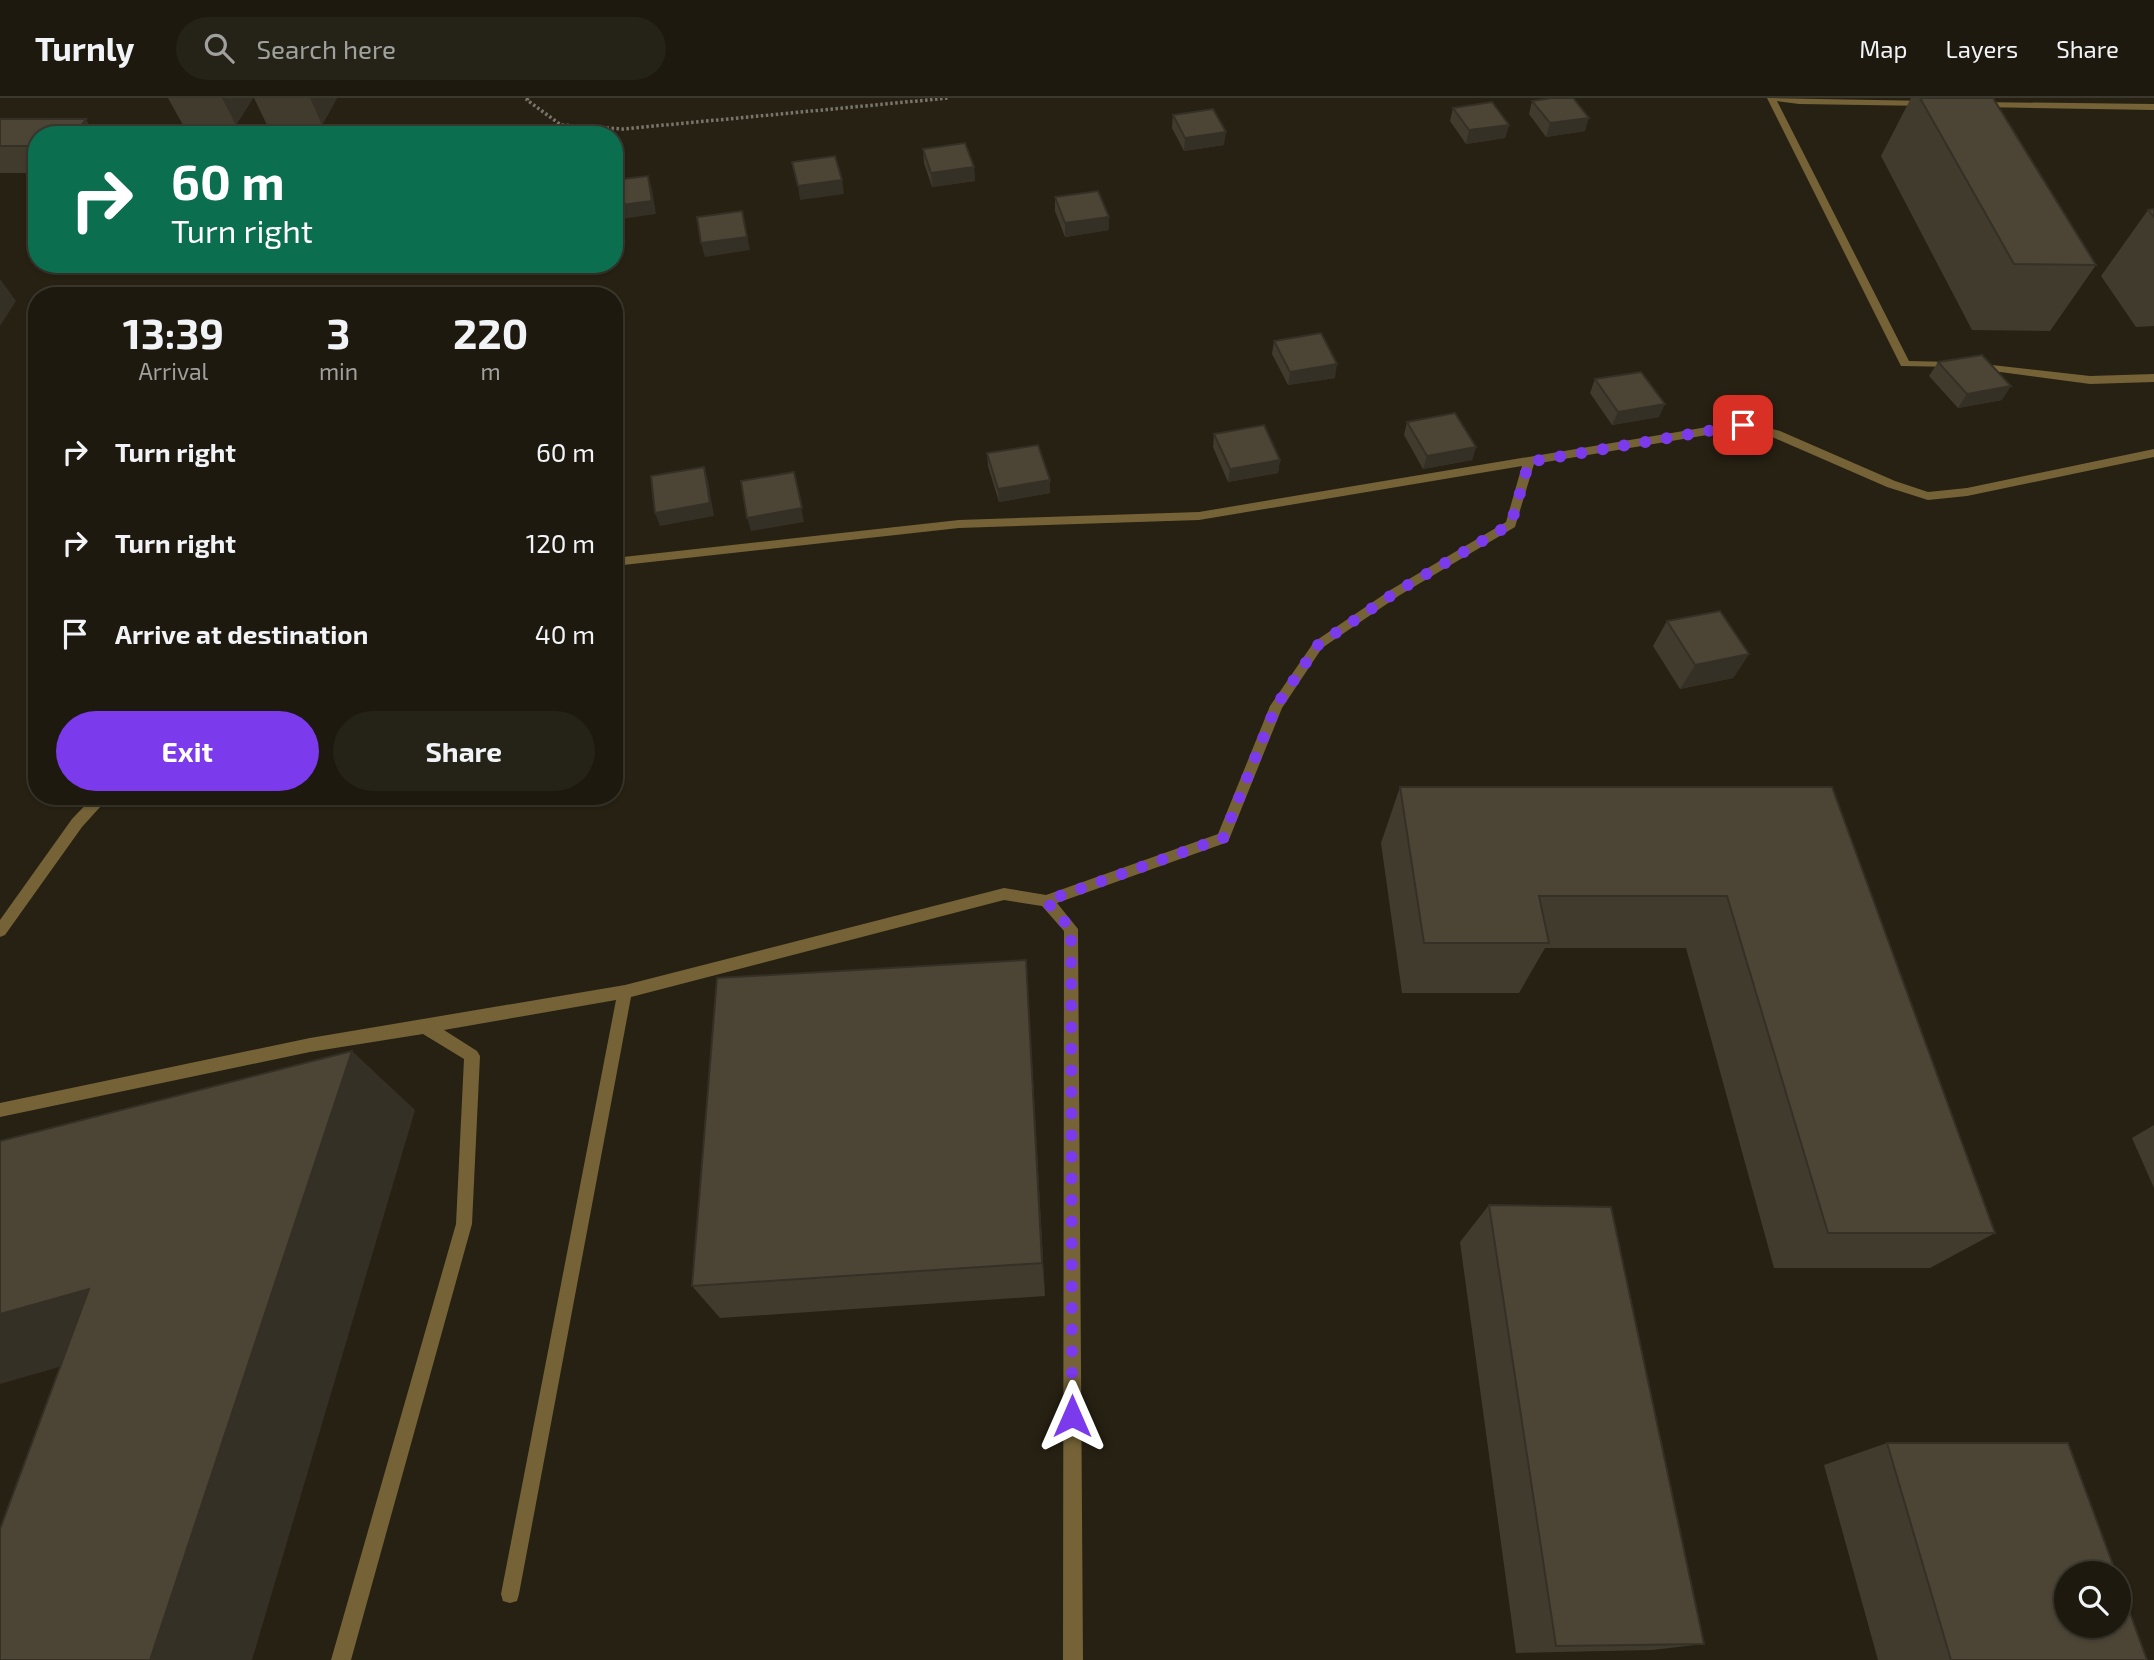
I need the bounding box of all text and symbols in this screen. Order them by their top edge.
search box [176,17,666,80]
text: Turnly [35,28,134,68]
icon: search [200,29,238,67]
text: Search here [256,33,396,64]
text: Map [1859,34,1907,63]
text: Layers [1945,34,2018,63]
text: Share [2056,34,2119,63]
text: 60 m [171,151,285,210]
icon: right [56,154,147,245]
text: Turn right [171,211,313,249]
text: 13:39 [123,307,224,357]
text: 3 [327,307,350,357]
text: 220 [453,307,528,357]
text: Arrival [138,357,208,385]
text: min [319,357,358,385]
text: m [480,357,501,385]
pin [1713,395,1773,455]
icon: arrive [1724,406,1762,444]
icon: right [56,433,94,471]
text: Turn right [115,436,236,467]
text: 60 m [536,436,595,467]
icon: right [56,524,94,562]
text: Turn right [115,527,236,558]
text: 120 m [526,527,595,558]
icon: arrive [56,615,94,653]
text: Arrive at destination [115,618,368,649]
text: 40 m [535,618,595,649]
button: Exit [56,711,319,791]
button: Share [333,711,595,791]
position arrow [1035,1379,1109,1453]
map controls [2054,1561,2131,1638]
button: search [2054,1561,2131,1638]

